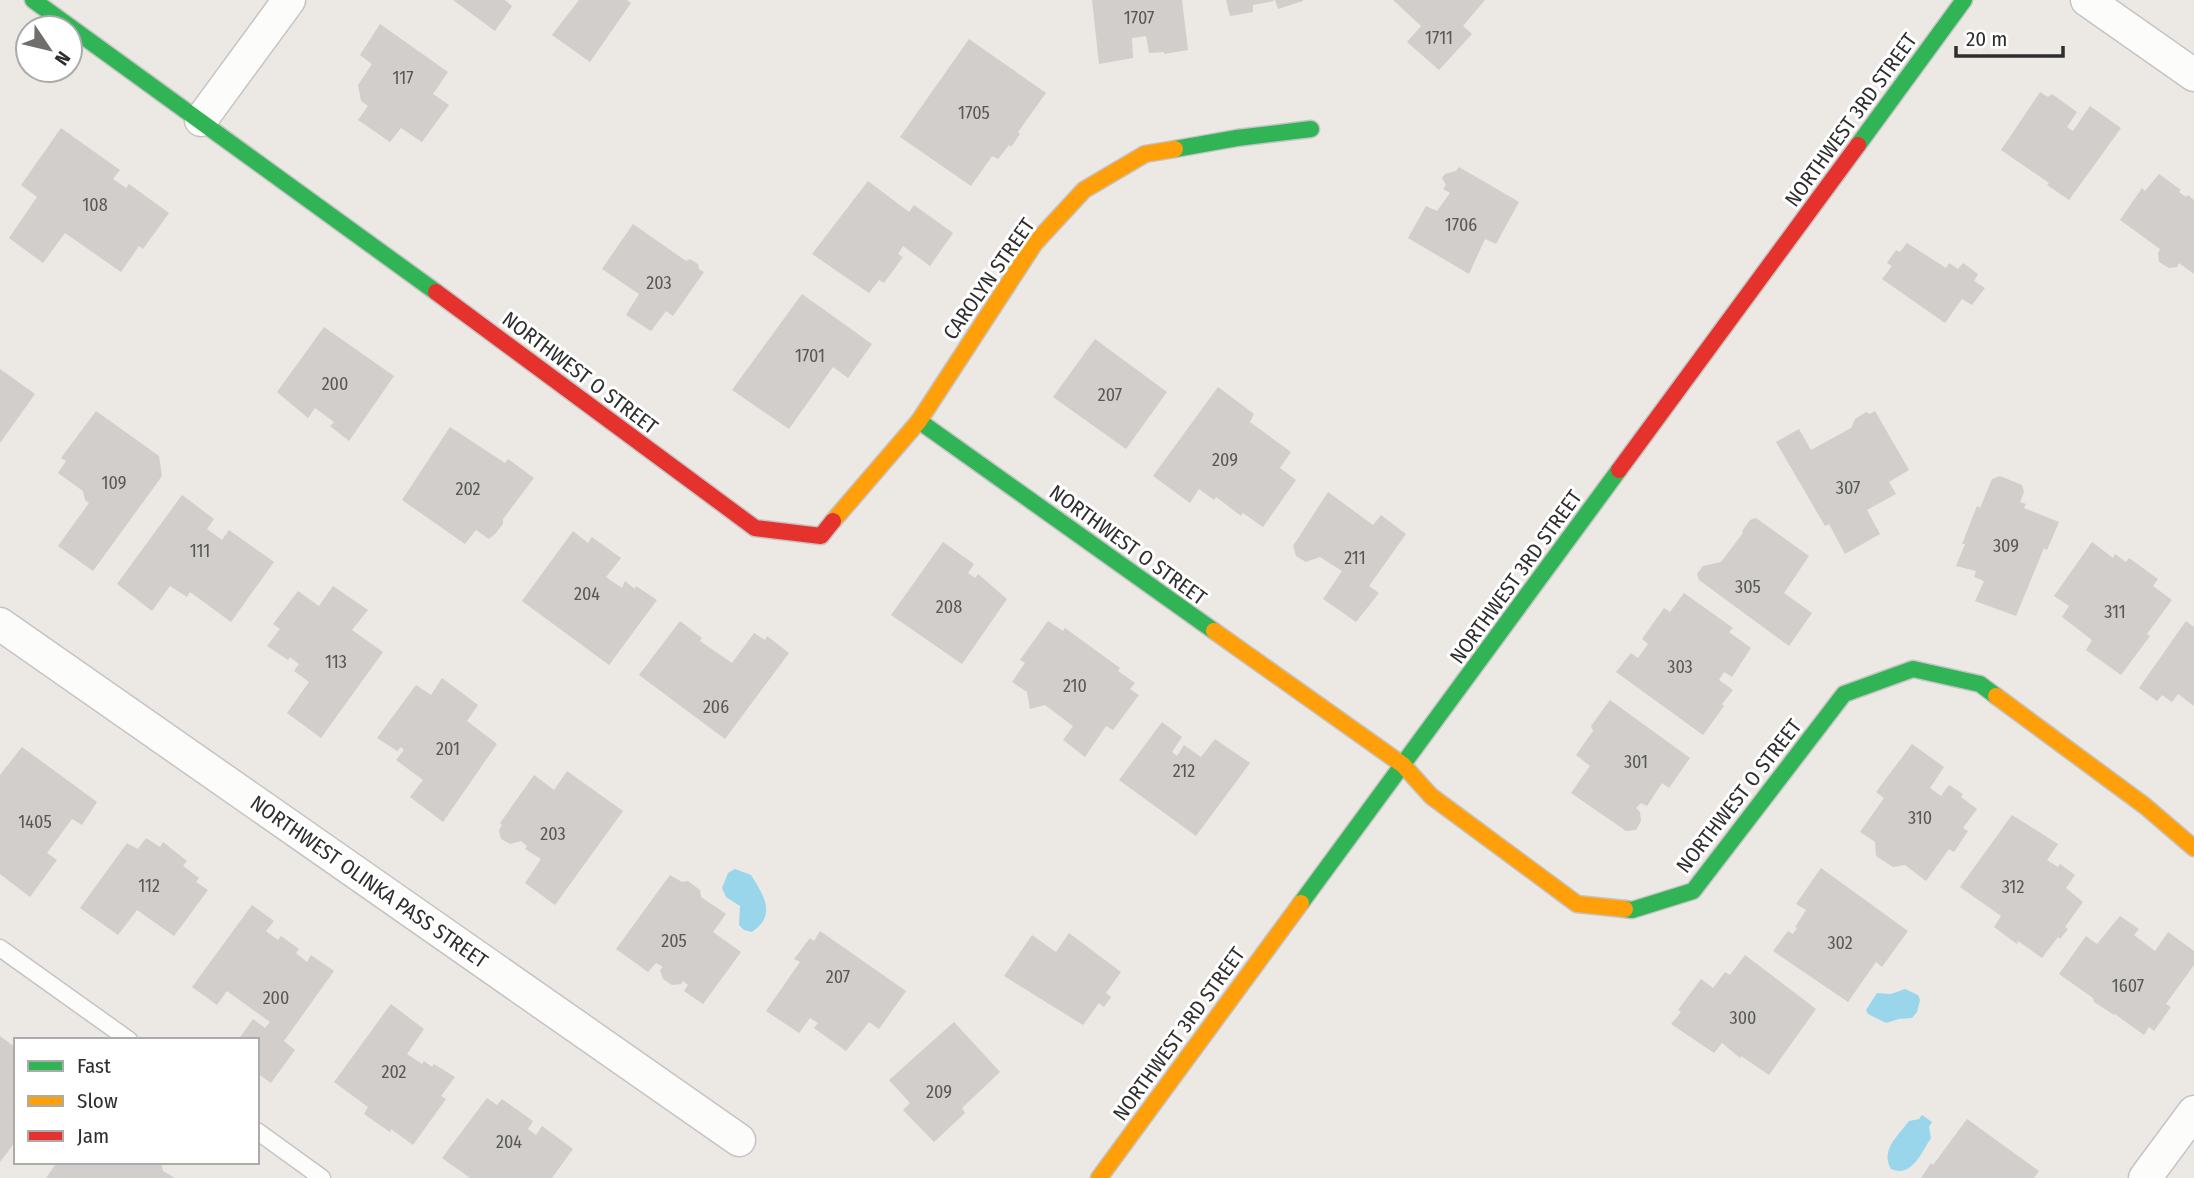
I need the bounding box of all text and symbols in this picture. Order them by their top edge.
house number: 1707 [1124,7,1154,29]
north arrow [14,14,84,84]
scale bar [1956,14,2063,58]
text: 20 m [1966,26,2007,52]
house number: 1711 [1425,27,1453,49]
street label: NORTHWEST 3RD STREET [1779,28,1923,212]
text: N [50,47,75,70]
house number: 117 [392,67,414,89]
house number: 1705 [958,102,990,124]
house number: 108 [82,194,108,216]
street label: CAROLYN STREET [938,213,1041,345]
house number: 1706 [1445,214,1477,236]
house number: 203 [646,272,672,294]
street label: NORTHWEST O STREET [497,306,663,440]
house number: 1701 [795,345,825,367]
house number: 200 [322,373,348,395]
house number: 207 [1098,384,1122,406]
house number: 209 [1212,449,1238,471]
house number: 109 [101,472,127,494]
house number: 307 [1836,477,1860,499]
house number: 202 [455,478,481,500]
street label: NORTHWEST O STREET [1044,479,1212,611]
street label: NORTHWEST 3RD STREET [1444,485,1588,669]
house number: 309 [1993,535,2019,557]
house number: 111 [190,540,210,562]
house number: 211 [1344,547,1366,569]
house number: 305 [1735,576,1761,598]
house number: 204 [574,583,600,605]
house number: 208 [936,596,962,618]
house number: 311 [2104,601,2126,623]
house number: 113 [325,651,347,673]
house number: 303 [1667,656,1693,678]
house number: 210 [1063,675,1087,697]
house number: 206 [703,696,729,718]
street label: NORTHWEST O STREET [1671,714,1807,878]
house number: 201 [436,738,460,760]
house number: 301 [1624,751,1648,773]
house number: 212 [1173,760,1195,782]
street label: NORTHWEST OLINKA PASS STREET [245,790,493,974]
house number: 310 [1908,807,1932,829]
house number: 1405 [18,811,52,833]
house number: 203 [540,823,566,845]
house number: 112 [138,875,160,897]
house number: 312 [2002,876,2024,898]
house number: 205 [661,930,687,952]
house number: 302 [1827,932,1853,954]
street label: NORTHWEST 3RD STREET [1107,942,1251,1126]
house number: 207 [826,966,850,988]
house number: 1607 [2112,975,2144,997]
house number: 200 [263,987,289,1009]
house number: 300 [1730,1007,1756,1029]
legend [14,1038,259,1164]
text: Fast [77,1053,111,1079]
house number: 202 [381,1061,407,1083]
house number: 209 [926,1081,952,1103]
text: Slow [77,1088,118,1114]
text: Jam [77,1123,109,1149]
house number: 204 [496,1131,522,1153]

